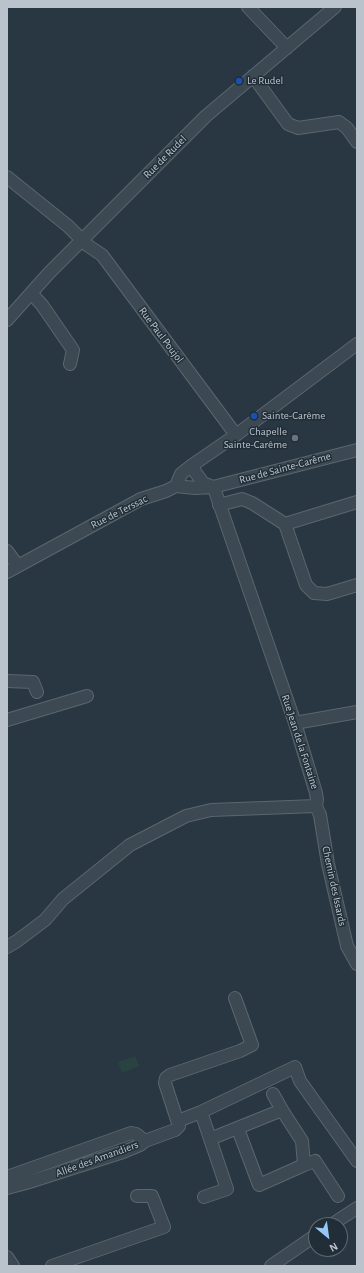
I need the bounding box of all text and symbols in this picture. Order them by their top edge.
place label: Le Rudel [247,74,283,88]
marker: Le Rudel [234,76,244,86]
street label: Rue de Rudel [141,133,189,181]
street label: Rue Paul Poujol [136,305,186,365]
place label: Sainte-Carême [262,409,325,423]
marker: Sainte-Carême [249,411,259,421]
place label: Chapelle Sainte-Carême [224,425,287,451]
marker: Chapelle Sainte-Carême [290,433,300,443]
street label: Rue de Sainte-Carême [238,449,332,487]
street label: Rue de Terssac [89,492,149,532]
street label: Rue Jean de la Fontaine [278,693,322,791]
street label: Chemin des Issards [319,845,349,927]
street label: Allée des Amandiers [54,1138,140,1180]
north arrow [308,1217,348,1257]
text: N [328,1240,340,1254]

